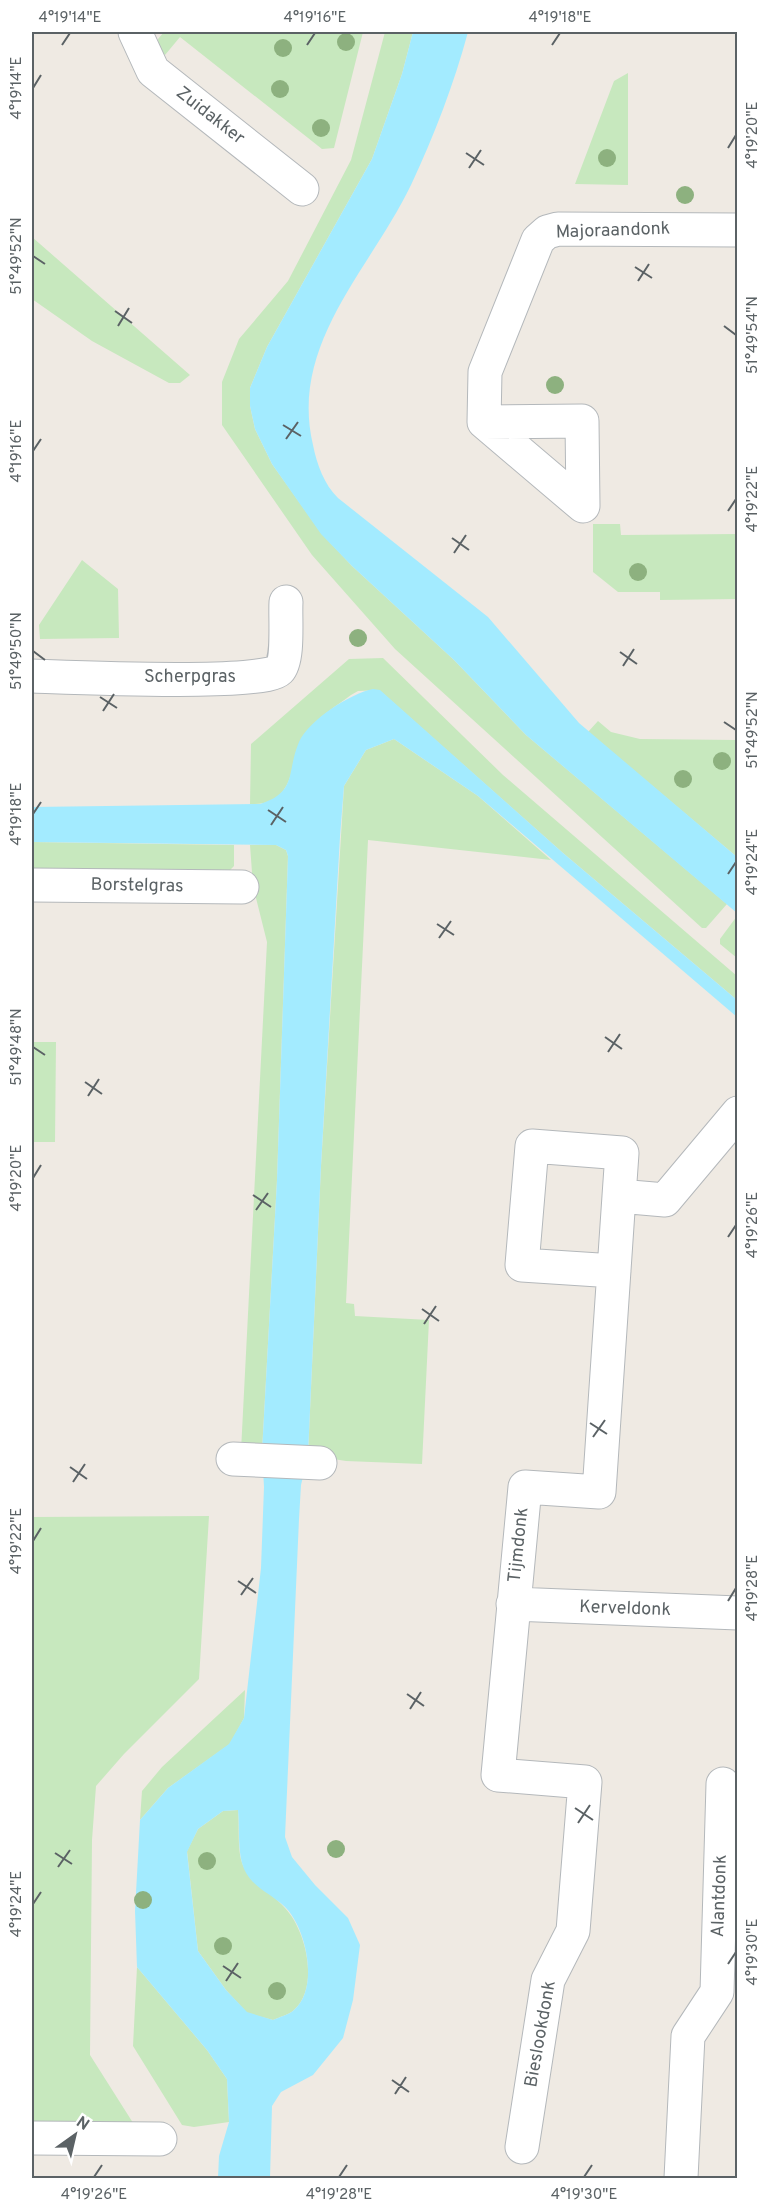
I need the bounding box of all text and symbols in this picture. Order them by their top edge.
text: 4°19'14"E [39,9,101,28]
text: 4°19'16"E [284,9,346,28]
text: 4°19'18"E [529,9,592,28]
text: 4°19'14"E [8,57,27,119]
street label: Zuidakker [171,82,249,150]
text: 4°19'20"E [744,101,763,169]
text: 51°49'52"N [8,217,27,295]
street label: Majoraandonk [555,218,671,244]
text: 51°49'54"N [744,296,763,374]
text: 4°19'16"E [8,420,27,482]
text: 4°19'22"E [744,466,763,532]
text: 51°49'50"N [8,612,27,690]
street label: Scherpgras [144,666,236,689]
text: 51°49'52"N [744,691,763,769]
text: 4°19'18"E [8,782,27,846]
text: 4°19'24"E [744,829,763,895]
street label: Borstelgras [90,874,184,898]
text: 51°49'48"N [8,1008,27,1086]
text: 4°19'20"E [8,1144,27,1212]
text: 4°19'26"E [744,1192,763,1258]
street label: Tijmdonk [504,1506,534,1584]
text: 4°19'22"E [8,1508,27,1574]
text: 4°19'28"E [744,1555,763,1621]
street label: Kerveldonk [579,1596,671,1622]
street label: Alantdonk [707,1854,733,1938]
text: 4°19'24"E [8,1871,27,1937]
text: 4°19'30"E [744,1919,763,1985]
street label: Bieslookdonk [520,1979,562,2089]
north arrow [45,2105,105,2165]
text: N [72,2113,93,2136]
text: 4°19'26"E [61,2186,127,2205]
text: 4°19'28"E [306,2186,372,2205]
text: 4°19'30"E [551,2186,617,2205]

